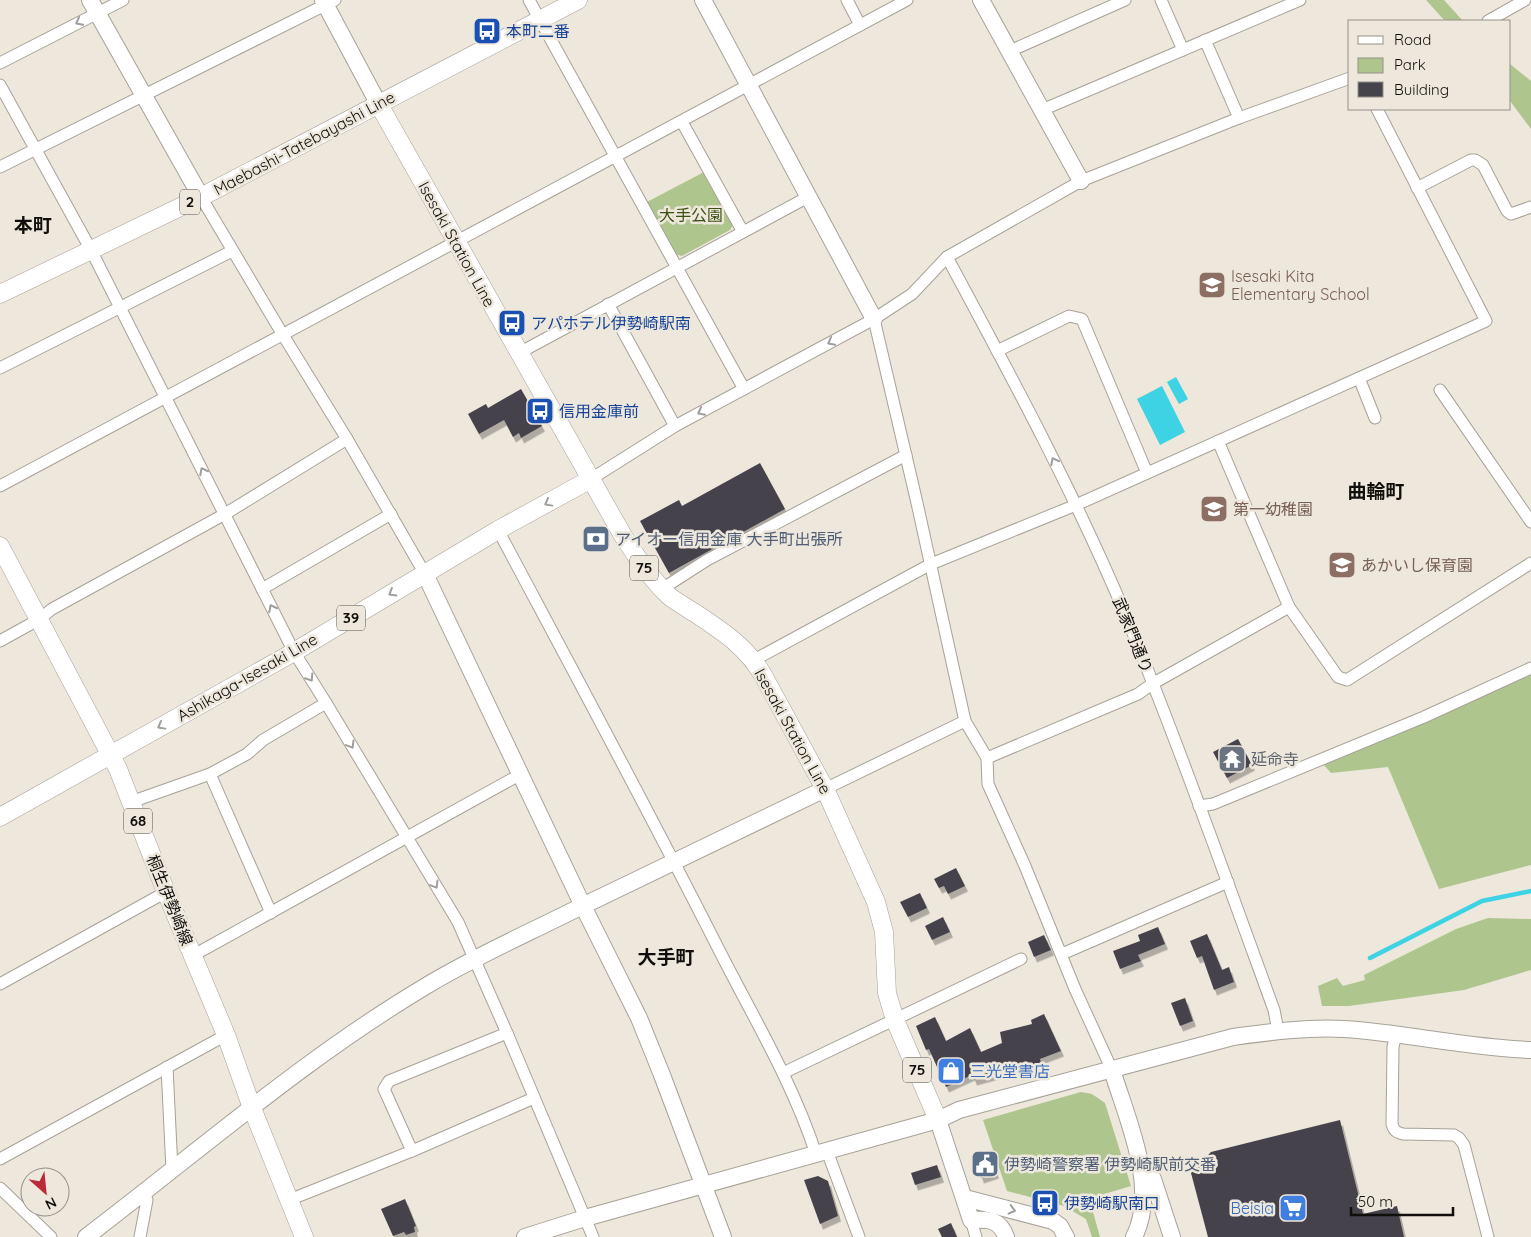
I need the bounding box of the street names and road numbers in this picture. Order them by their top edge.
street label: Maebashi-Tatebayashi Line [210,87,398,199]
street label: Isesaki Station Line [414,178,500,310]
road number: 2 [180,190,200,214]
road number: 75 [630,556,658,580]
street label: 武家門通り [1109,594,1157,676]
road number: 39 [337,606,365,630]
street label: Ashikaga-Isesaki Line [173,629,321,725]
street label: Isesaki Station Line [750,665,836,797]
road number: 68 [124,808,152,834]
street label: 桐生伊勢崎線 [143,852,197,948]
road number: 75 [903,1058,931,1082]

